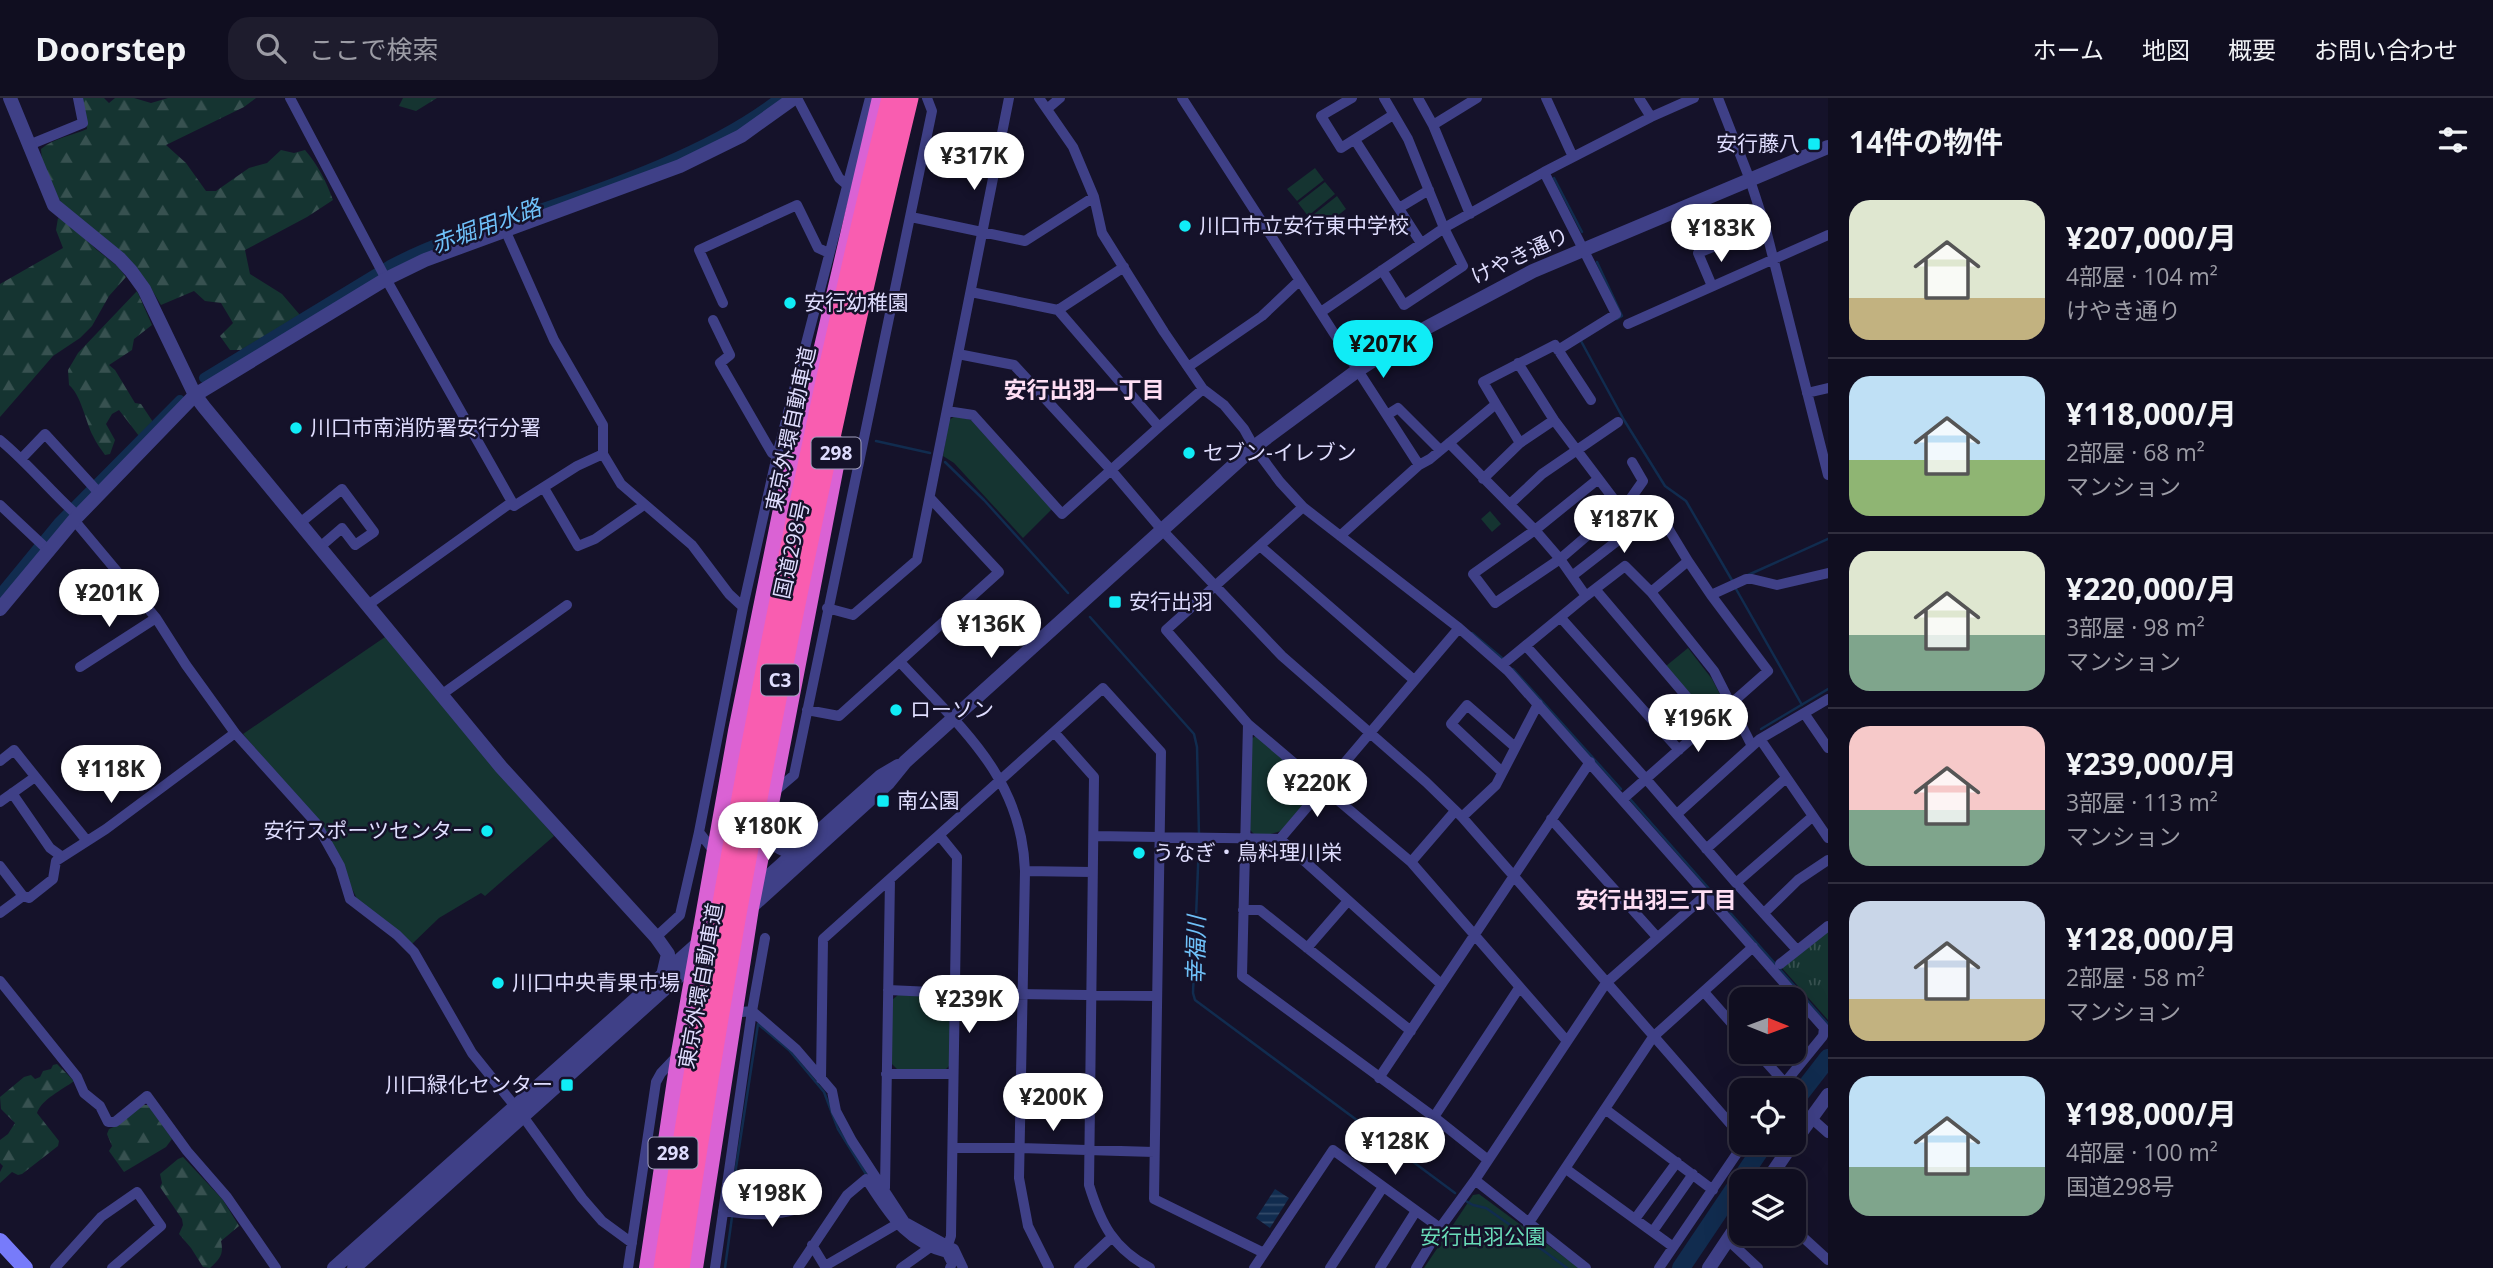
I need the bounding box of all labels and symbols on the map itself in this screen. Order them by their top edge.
place label: 安行藤八 [1716,129,1800,157]
pin: ¥317K [925,132,1023,192]
marker: 安行藤八 [1806,136,1822,152]
water label: 赤堀用水路 [426,190,547,260]
pin: ¥183K [1672,204,1770,264]
place label: 川口市立安行東中学校 [1199,211,1409,239]
marker: 川口市立安行東中学校 [1177,218,1193,234]
street label: けやき通り [1466,220,1573,290]
place label: 安行幼稚園 [804,288,909,316]
marker: 安行幼稚園 [782,295,798,311]
pin: ¥207K [1334,320,1432,380]
street label: 東京外環自動車道 [759,344,821,514]
district label: 安行出羽一丁目 [1004,373,1165,405]
place label: 川口市南消防署安行分署 [310,413,541,441]
marker: 川口市南消防署安行分署 [288,420,304,436]
road number: 298 [812,438,860,468]
place label: セブン-イレブン [1203,438,1357,466]
marker: セブン-イレブン [1181,445,1197,461]
pin: ¥187K [1575,496,1673,555]
street label: 国道298号 [767,498,815,601]
pin: ¥201K [60,570,158,629]
place label: 安行出羽 [1129,587,1213,615]
marker: 安行出羽 [1107,594,1123,610]
pin: ¥136K [942,601,1040,660]
road number: C3 [761,664,799,695]
pin: ¥196K [1649,694,1747,754]
place label: ローソン [910,695,994,723]
marker: ローソン [888,702,904,718]
pin: ¥118K [62,746,160,805]
pin: ¥220K [1268,760,1366,819]
place label: 南公園 [897,786,960,814]
marker: 南公園 [875,793,891,809]
pin: ¥180K [719,802,817,862]
place label: 安行スポーツセンター [263,816,473,844]
marker: 安行スポーツセンター [479,823,495,839]
place label: うなぎ・鳥料理川栄 [1153,838,1342,866]
marker: うなぎ・鳥料理川栄 [1131,845,1147,861]
district label: 安行出羽三丁目 [1576,883,1737,915]
street label: 東京外環自動車道 [672,901,728,1071]
water label: 幸福川 [1178,912,1212,985]
place label: 川口中央青果市場 [512,968,680,996]
marker: 川口中央青果市場 [490,975,506,991]
pin: ¥239K [920,976,1018,1035]
north arrow [1729,987,1806,1064]
place label: 川口緑化センター [385,1070,553,1098]
pin: ¥200K [1004,1074,1102,1133]
marker: 川口緑化センター [559,1077,575,1093]
pin: ¥128K [1346,1118,1444,1177]
road number: 298 [648,1138,698,1168]
pin: ¥198K [723,1170,821,1229]
park label: 安行出羽公園 [1420,1222,1546,1250]

